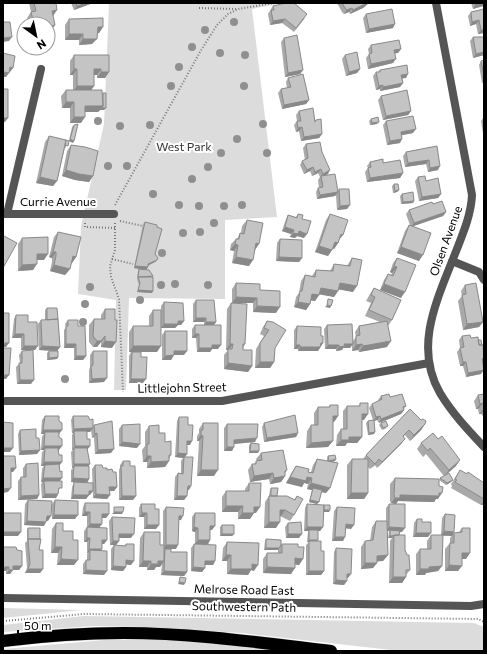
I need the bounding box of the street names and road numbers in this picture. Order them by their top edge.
street label: Currie Avenue [20,194,96,208]
street label: Olsen Avenue [426,204,464,278]
street label: Littlejohn Street [137,379,227,395]
street label: Melrose Road East [194,581,295,597]
street label: Southwestern Path [192,598,296,614]

